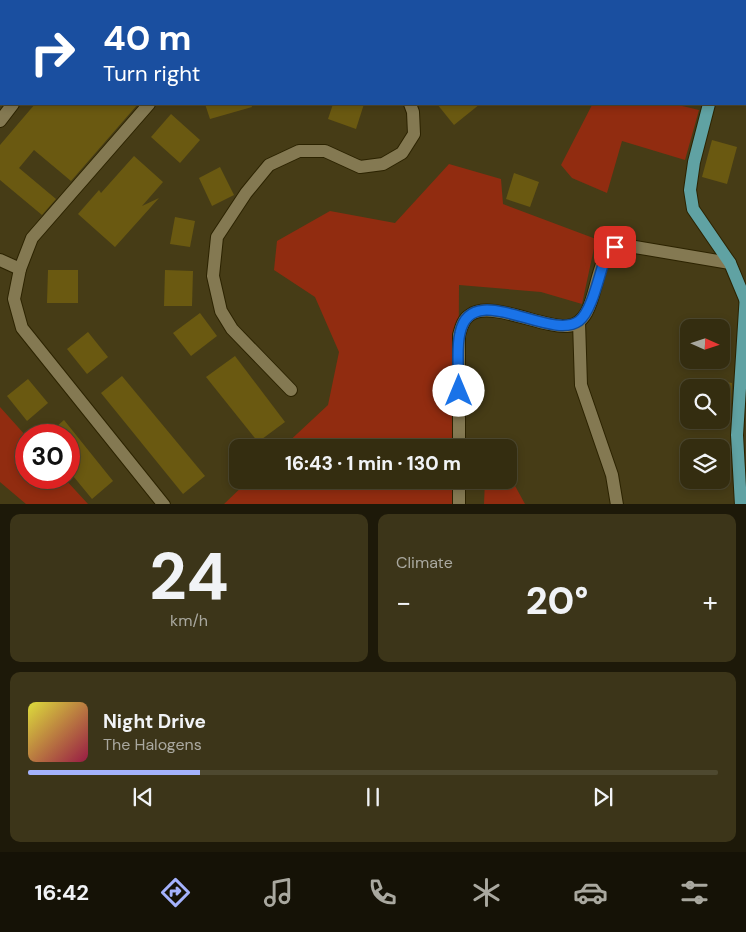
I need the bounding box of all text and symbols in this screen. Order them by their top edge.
text: 40 m [103,15,192,61]
icon: right [20,20,85,85]
text: Turn right [103,59,200,88]
pin [594,226,636,268]
icon: arrive [601,233,629,261]
north arrow [680,319,730,369]
map controls [680,319,730,489]
position arrow [432,364,484,416]
button: search [680,379,730,429]
speed limit sign: 30 [15,424,80,489]
button: layers [680,439,730,489]
text: 16:43 · 1 min · 130 m [285,451,461,476]
text: 24 [149,535,229,619]
text: Climate [396,552,453,573]
text: 20° [526,576,588,626]
text: − [396,584,411,621]
text: + [703,584,718,621]
text: km/h [170,610,208,631]
text: Night Drive [103,709,206,734]
text: The Halogens [103,734,202,755]
icon: previous [129,783,157,811]
icon: pause [359,783,387,811]
icon: next [589,783,617,811]
icon: directions [158,875,193,910]
icon: music [261,875,296,910]
icon: phone [365,875,400,910]
icon: climate [469,875,504,910]
icon: car [573,875,608,910]
icon: filters [677,875,712,910]
text: 16:42 [34,878,89,907]

